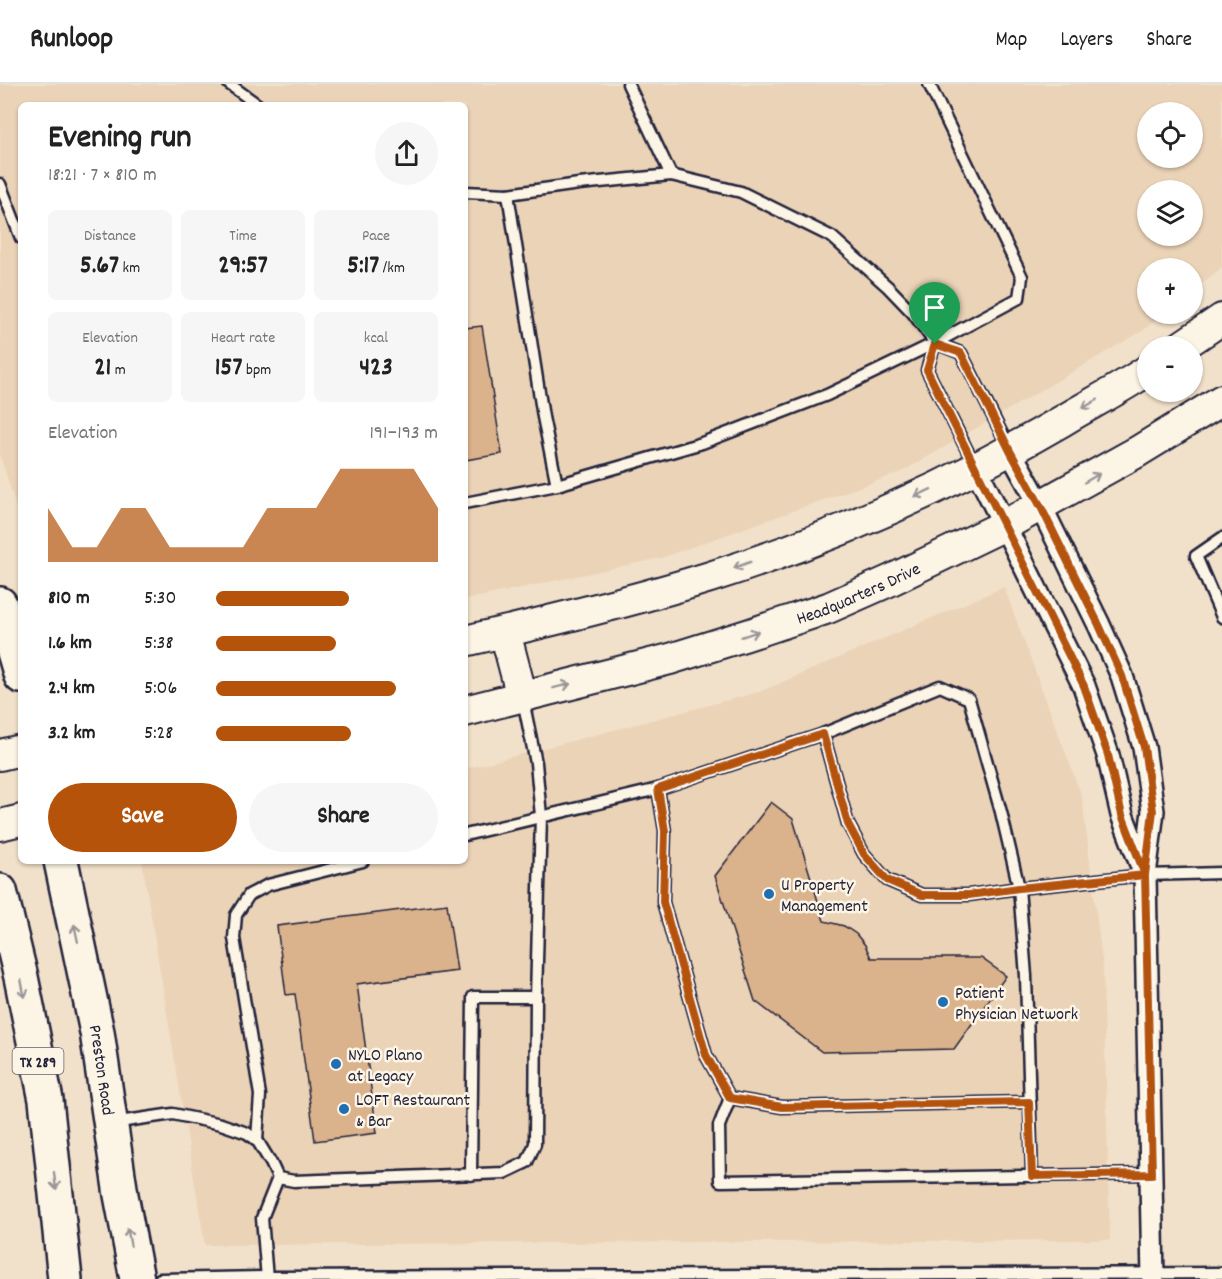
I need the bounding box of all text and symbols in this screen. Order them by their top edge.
text: Runloop [30,21,113,61]
text: Map [996,26,1027,56]
text: Layers [1060,26,1113,56]
text: Share [1146,26,1192,56]
map controls [1137,102,1203,402]
button: locate [1137,102,1203,168]
text: Evening run [48,116,192,163]
button: share [375,122,438,185]
text: 18:21 · 7 × 810 m [48,162,157,190]
button: layers [1137,180,1203,246]
text: Distance [84,225,136,248]
text: Time [229,225,257,248]
text: Pace [362,225,390,248]
text: 5.67 [80,248,119,285]
text: 29:57 [218,248,268,285]
text: 5:17 [347,248,379,285]
text: km [119,257,140,280]
text: /km [379,257,405,280]
button: + [1137,258,1203,324]
pin [909,282,960,344]
icon: arrive [918,291,951,324]
text: Elevation [82,327,138,350]
text: Heart rate [211,327,275,350]
text: kcal [364,327,388,350]
button: − [1137,336,1203,402]
text: 21 [94,350,111,387]
text: 157 [215,350,242,387]
text: 423 [359,350,393,387]
text: m [111,359,126,382]
text: bpm [242,359,271,382]
one-way arrow [1082,399,1099,411]
text: Elevation [48,420,118,448]
text: 191–193 m [369,420,438,448]
one-way arrow [1083,472,1100,484]
one-way arrow [915,487,933,499]
street label: Headquarters Drive [794,558,925,633]
one-way arrow [733,561,752,572]
text: 810 m [48,585,90,613]
text: 5:30 [144,585,176,613]
one-way arrow [740,628,759,639]
text: 1.6 km [48,630,92,658]
text: 5:38 [144,630,173,658]
text: 2.4 km [48,675,95,703]
text: 5:06 [144,675,177,703]
one-way arrow [553,680,572,692]
text: 3.2 km [48,720,95,748]
text: 5:28 [144,720,173,748]
button: Save [48,783,237,852]
button: Share [249,783,438,852]
place label: U Property Management [781,874,868,920]
marker: U Property Management [762,887,776,901]
one-way arrow [70,924,82,943]
one-way arrow [18,979,29,998]
place label: Patient Physician Network [955,982,1078,1028]
marker: Patient Physician Network [936,995,950,1009]
street label: Preston Road [81,1023,119,1117]
place label: NYLO Plano at Legacy [348,1044,423,1090]
road number: TX 289 [12,1048,63,1074]
marker: NYLO Plano at Legacy [329,1057,343,1071]
place label: LOFT Restaurant & Bar [356,1089,471,1135]
marker: LOFT Restaurant & Bar [337,1102,351,1116]
one-way arrow [50,1171,61,1191]
one-way arrow [123,1228,134,1247]

